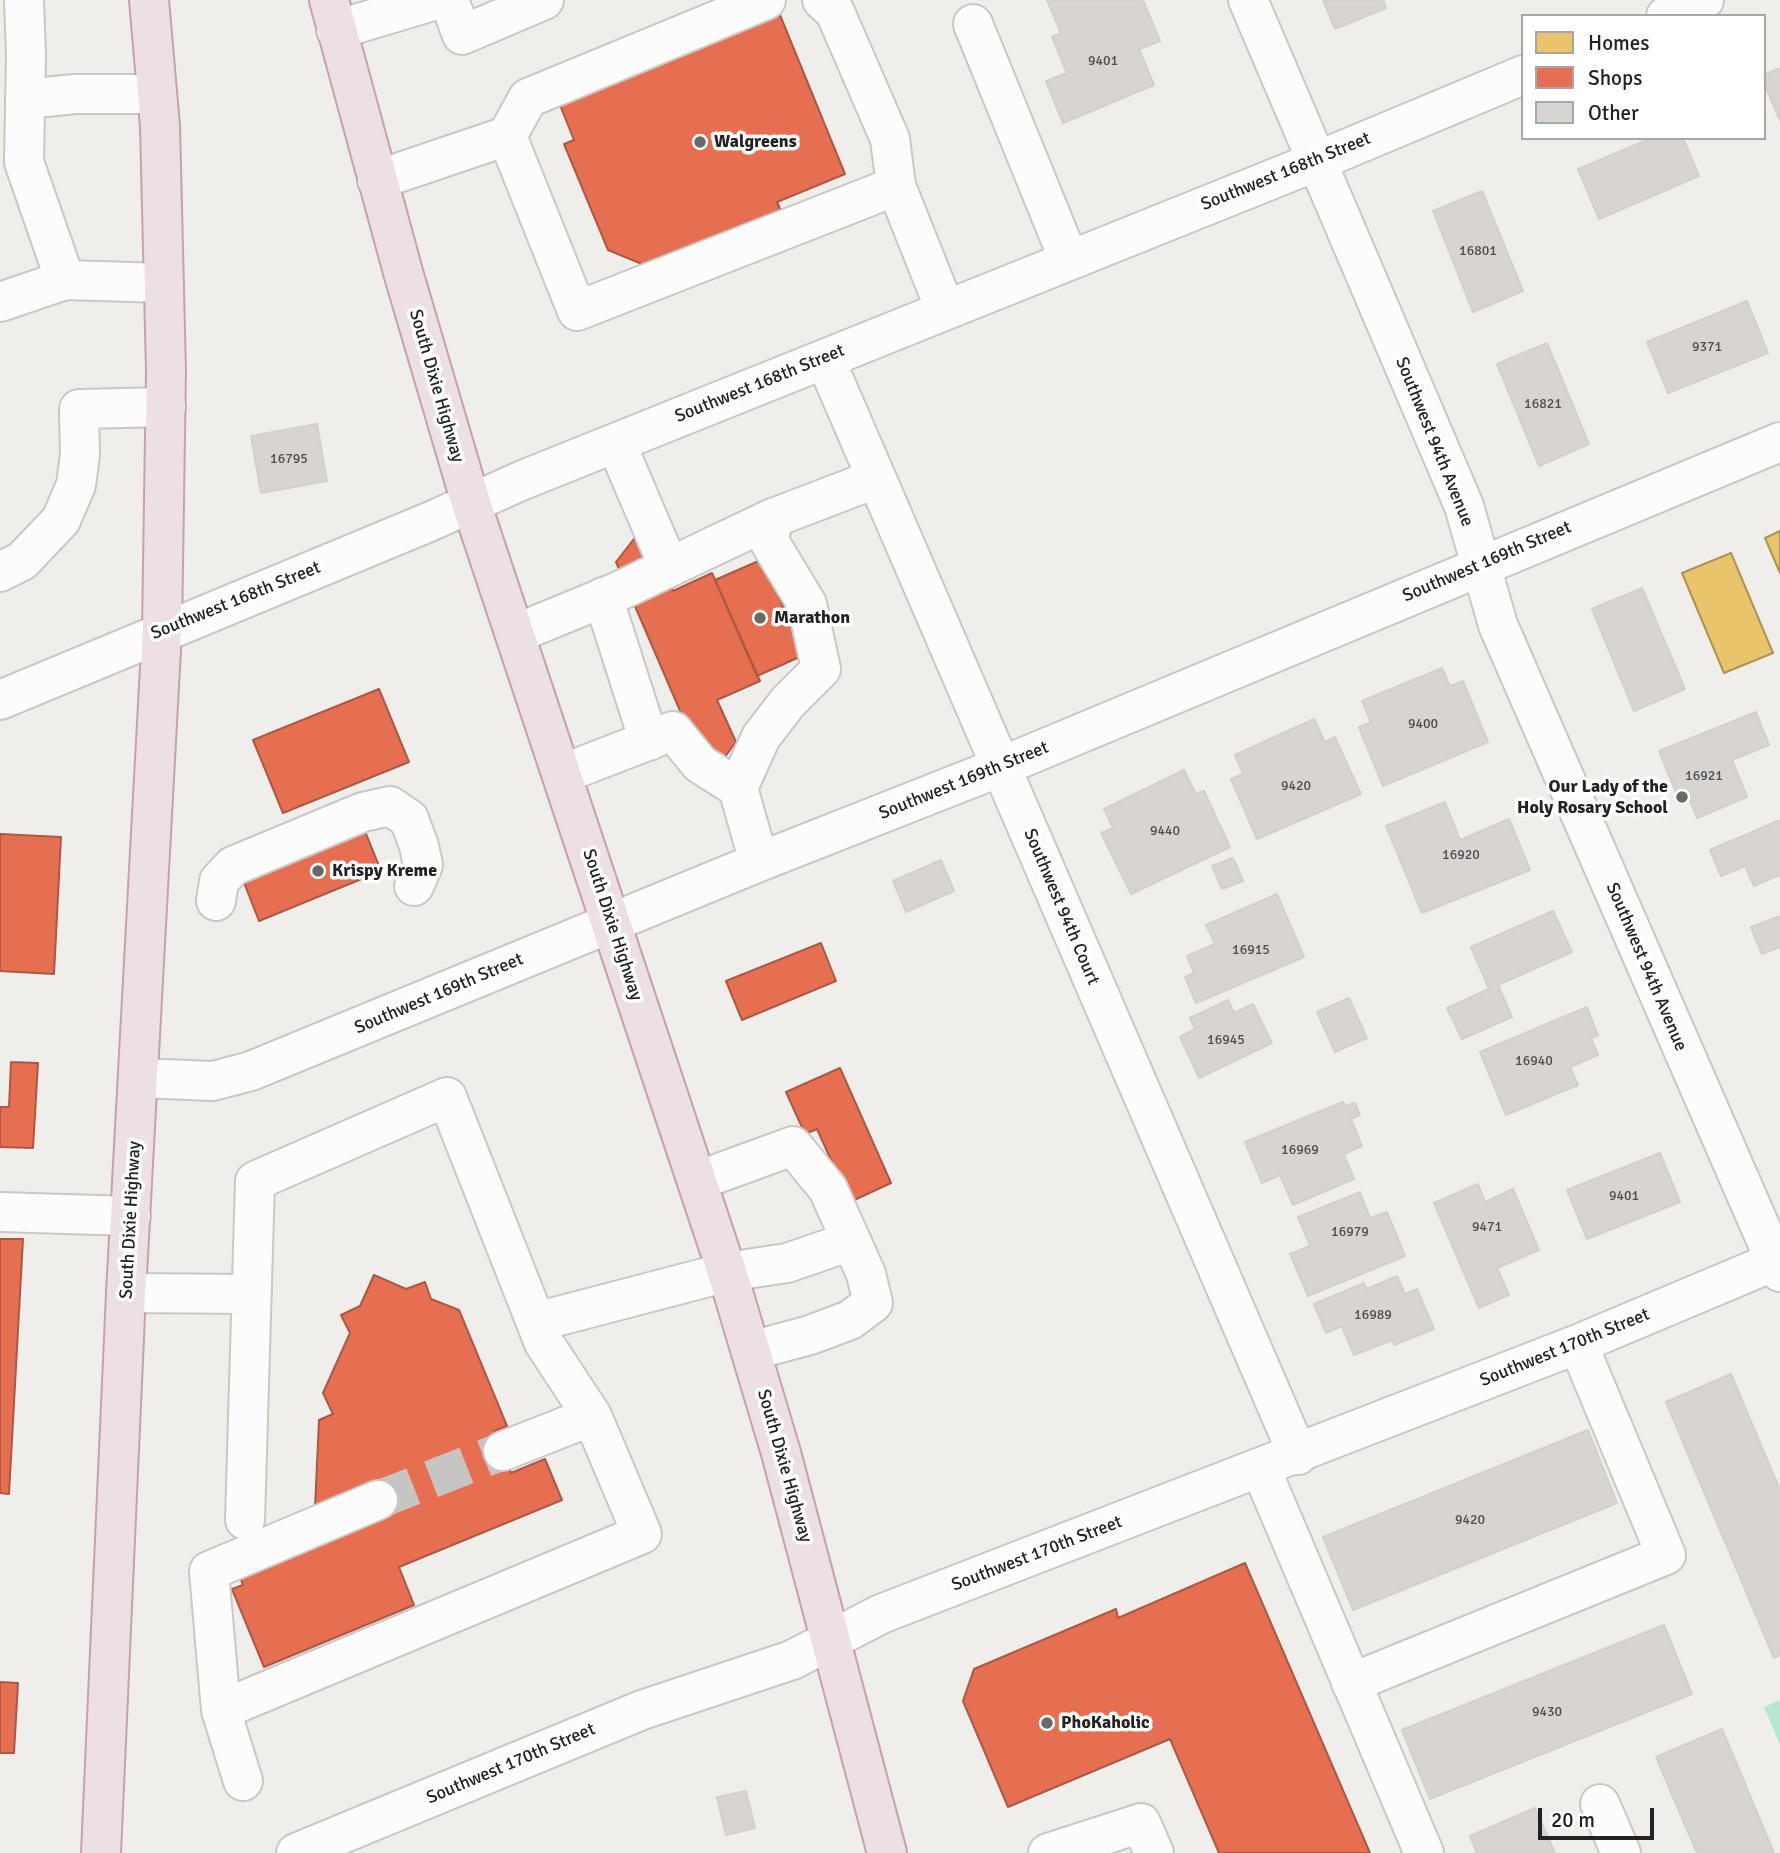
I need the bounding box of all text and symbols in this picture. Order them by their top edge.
legend [1521,14,1766,140]
text: Homes [1588,30,1650,56]
house number: 9401 [1088,53,1118,69]
text: Shops [1588,65,1642,91]
text: Other [1588,100,1639,126]
street label: Southwest 168th Street [1198,128,1374,216]
place label: Walgreens [714,131,797,153]
marker: Walgreens [692,134,708,150]
house number: 16801 [1459,243,1497,259]
street label: South Dixie Highway [404,307,468,465]
house number: 9371 [1692,339,1722,355]
street label: Southwest 168th Street [672,340,848,428]
street label: Southwest 94th Avenue [1390,354,1478,530]
house number: 16821 [1524,396,1562,412]
house number: 16795 [270,451,308,467]
street label: Southwest 169th Street [1399,517,1575,607]
street label: Southwest 168th Street [148,557,324,645]
place label: Marathon [774,607,850,629]
marker: Marathon [752,610,768,626]
house number: 9400 [1408,716,1438,732]
street label: Southwest 169th Street [876,737,1052,825]
house number: 16921 [1685,768,1723,784]
place label: Our Lady of the Holy Rosary School [1517,776,1668,818]
house number: 9420 [1281,778,1311,794]
marker: Our Lady of the Holy Rosary School [1674,789,1690,805]
house number: 9440 [1150,823,1180,839]
street label: Southwest 94th Court [1018,826,1104,988]
street label: South Dixie Highway [577,846,647,1004]
house number: 16920 [1442,847,1480,863]
place label: Krispy Kreme [332,860,437,882]
marker: Krispy Kreme [310,863,326,879]
street label: Southwest 94th Avenue [1601,880,1691,1054]
house number: 16915 [1232,942,1270,958]
street label: Southwest 169th Street [351,949,527,1039]
house number: 16945 [1207,1032,1245,1048]
house number: 16940 [1515,1053,1553,1069]
street label: South Dixie Highway [116,1141,146,1299]
house number: 16969 [1281,1142,1319,1158]
house number: 9401 [1609,1188,1639,1204]
house number: 9471 [1472,1219,1502,1235]
house number: 16979 [1331,1224,1369,1240]
street label: Southwest 170th Street [1477,1304,1653,1392]
house number: 16989 [1354,1307,1392,1323]
street label: South Dixie Highway [752,1387,816,1545]
street label: Southwest 170th Street [949,1511,1125,1597]
house number: 9420 [1455,1512,1485,1528]
house number: 9430 [1532,1704,1562,1720]
place label: PhoKaholic [1061,1712,1150,1734]
marker: PhoKaholic [1039,1715,1055,1731]
street label: Southwest 170th Street [423,1719,599,1809]
scale bar [1542,1794,1658,1838]
text: 20 m [1551,1807,1595,1833]

